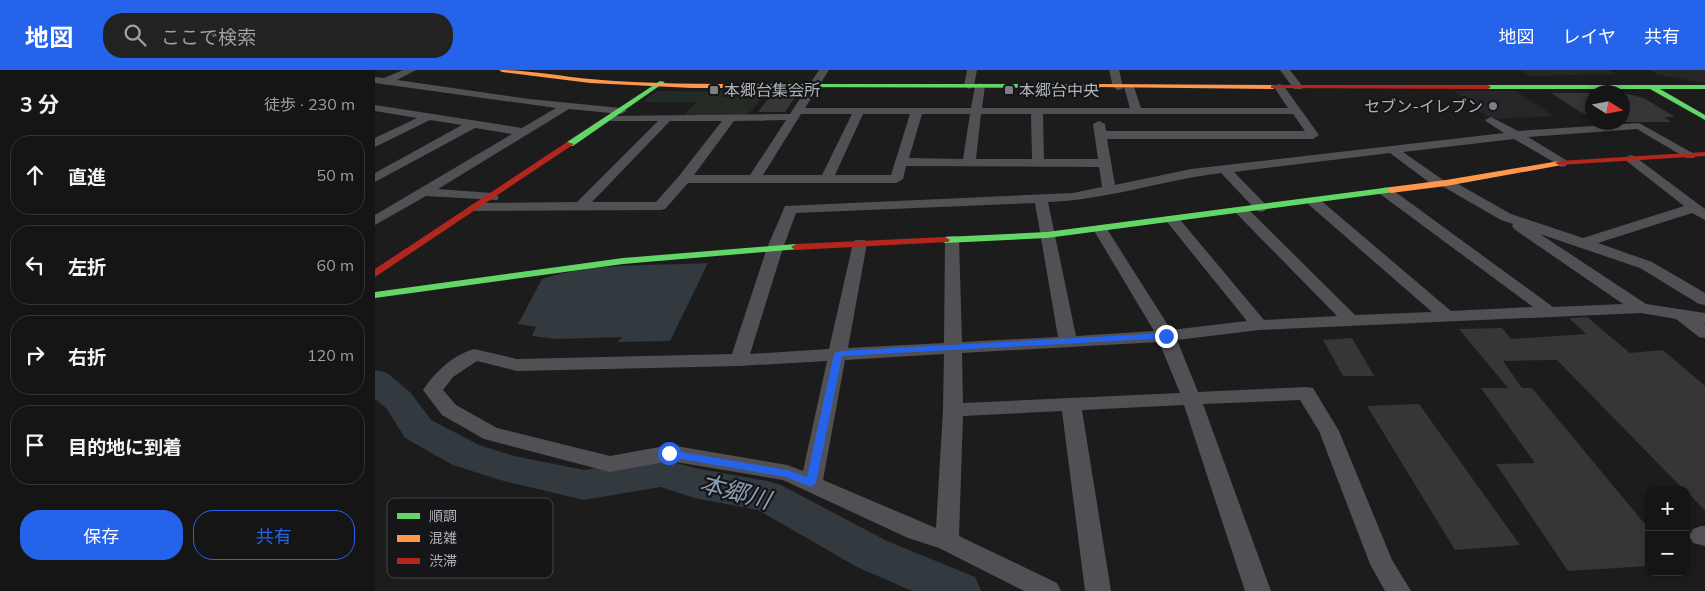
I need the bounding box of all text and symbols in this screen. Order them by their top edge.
search box [103,13,453,58]
icon: search [121,21,149,49]
text: 地図 [25,22,73,52]
text: ここで検索 [161,25,256,49]
text: 地図 [1499,25,1535,48]
text: レイヤ [1563,25,1616,48]
text: 共有 [1644,25,1680,48]
place label: 本郷台集会所 [724,80,820,100]
place label: 本郷台中央 [1019,80,1099,100]
marker: 本郷台集会所 [708,84,720,96]
marker: 本郷台中央 [1003,84,1015,96]
north arrow [1585,85,1630,130]
text: 3 分 [20,91,59,117]
text: 徒歩 · 230 m [264,94,355,114]
place label: セブン-イレブン [1364,96,1483,116]
marker: セブン-イレブン [1487,100,1499,112]
icon: ahead [21,161,49,189]
text: 直進 [68,165,106,189]
text: 50 m [317,165,354,185]
icon: left [21,251,49,279]
text: 左折 [68,255,106,279]
text: 60 m [317,255,354,275]
route end [1155,325,1178,348]
icon: right [21,341,49,369]
text: 右折 [68,345,106,369]
text: 120 m [307,345,354,365]
icon: arrive [21,431,49,459]
text: 目的地に到着 [68,435,182,459]
route start [658,442,681,465]
water label: 本郷川 [697,467,777,516]
map controls [1645,486,1690,576]
button: + [1645,486,1690,531]
legend [387,498,553,578]
text: 順調 [429,507,457,525]
button: 保存 [20,510,183,560]
button: 共有 [193,510,355,560]
text: 混雑 [429,529,457,547]
button: − [1645,531,1690,576]
text: 渋滞 [429,552,457,570]

